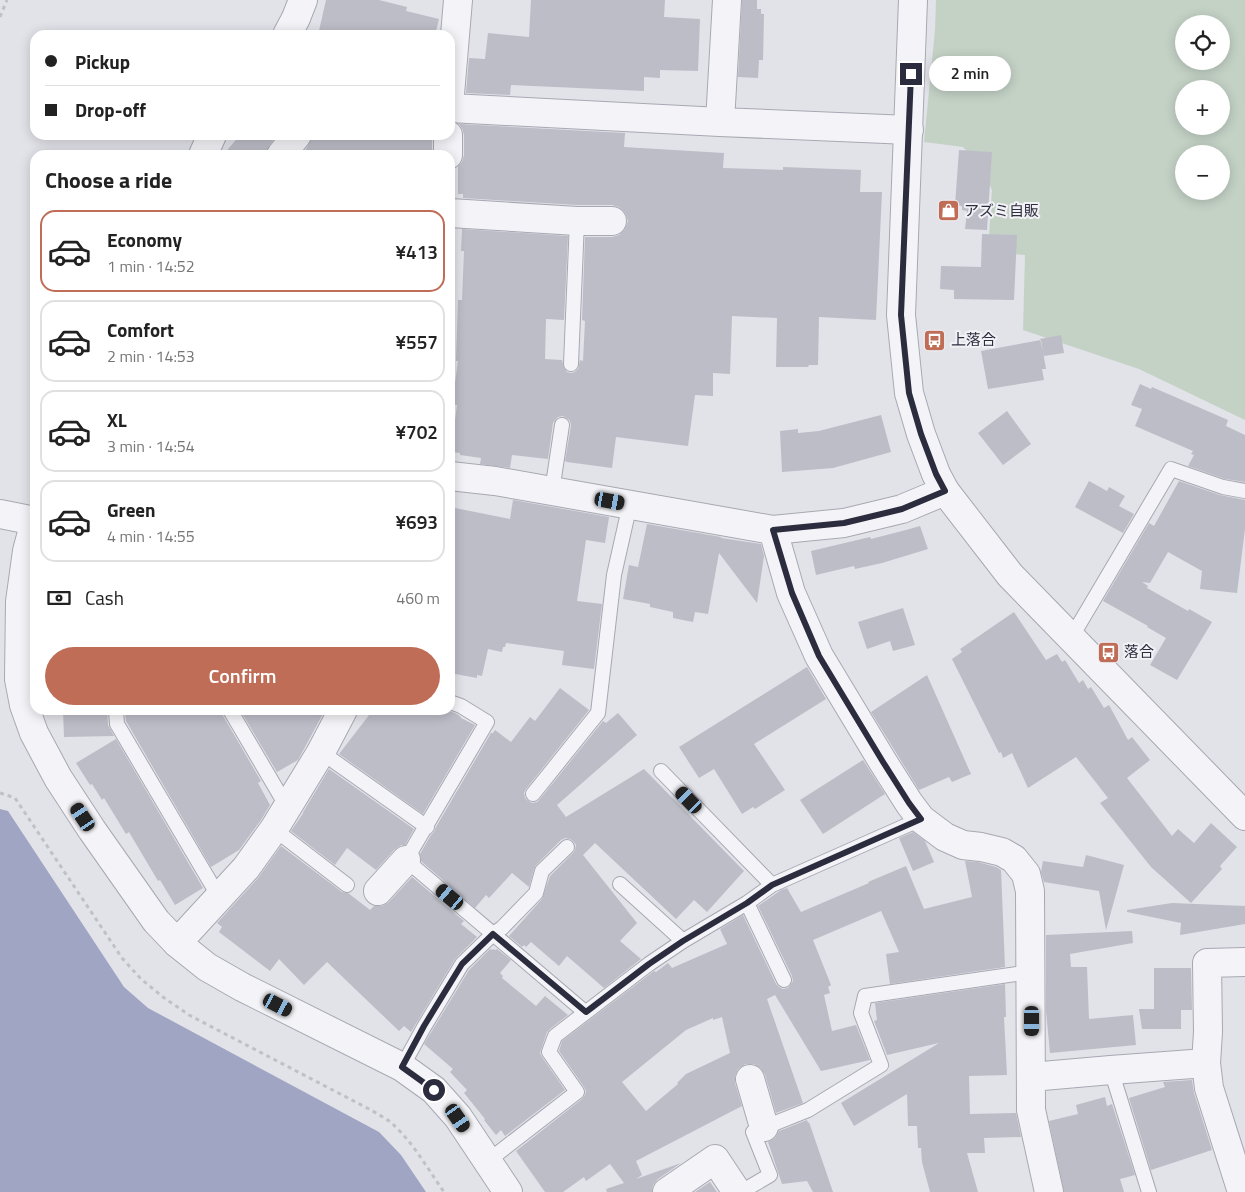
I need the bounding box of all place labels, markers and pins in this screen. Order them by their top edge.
shop icon: アズミ自販 [936,199,960,223]
place label: アズミ自販 [964,199,1039,222]
bus stop icon: 上落合 [923,328,947,352]
place label: 上落合 [951,328,996,351]
bus stop icon: 落合 [1096,640,1120,664]
place label: 落合 [1124,640,1154,663]

